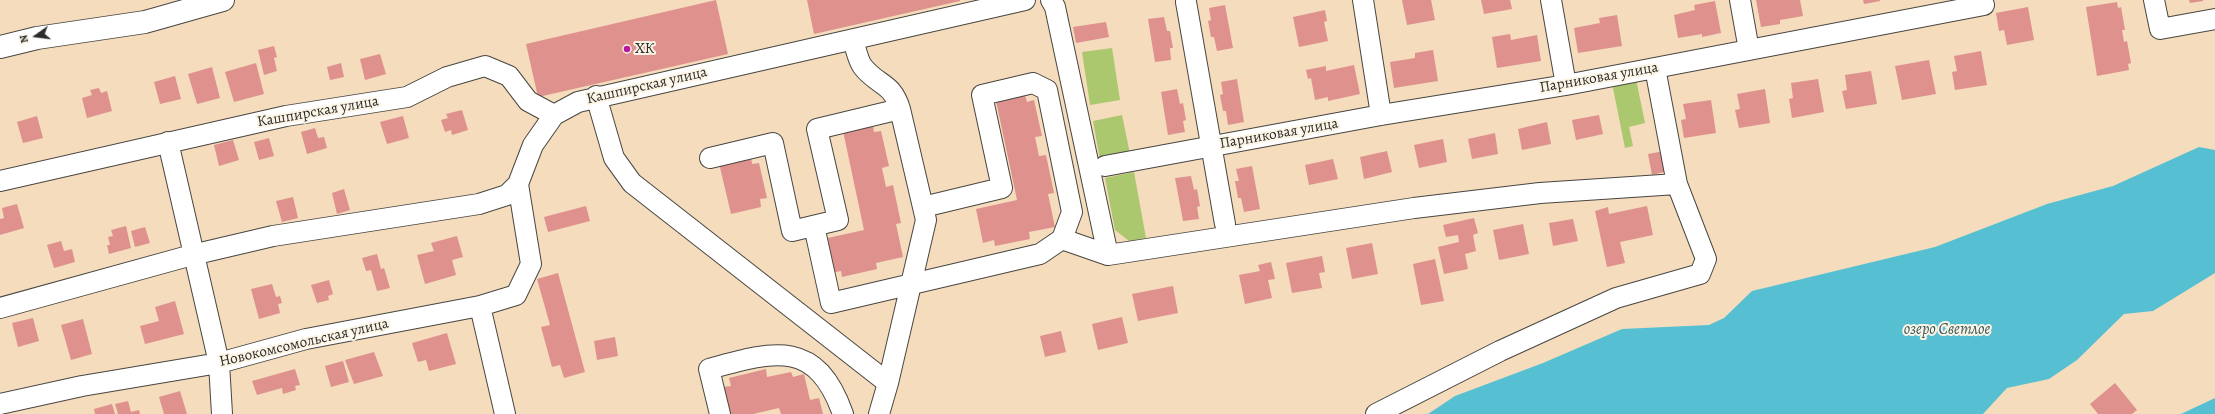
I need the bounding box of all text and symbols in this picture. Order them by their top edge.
north arrow [16,16,56,56]
text: N [16,33,32,45]
place label: ХК [635,40,654,58]
marker: ХК [622,44,632,54]
street label: Парниковая улица [1538,59,1660,97]
street label: Кашпирская улица [585,63,709,109]
street label: Кашпирская улица [256,92,380,132]
street label: Парниковая улица [1218,115,1340,153]
street label: Новокомсомольская улица [218,315,390,371]
water label: озеро Светлое [1904,320,1990,340]

